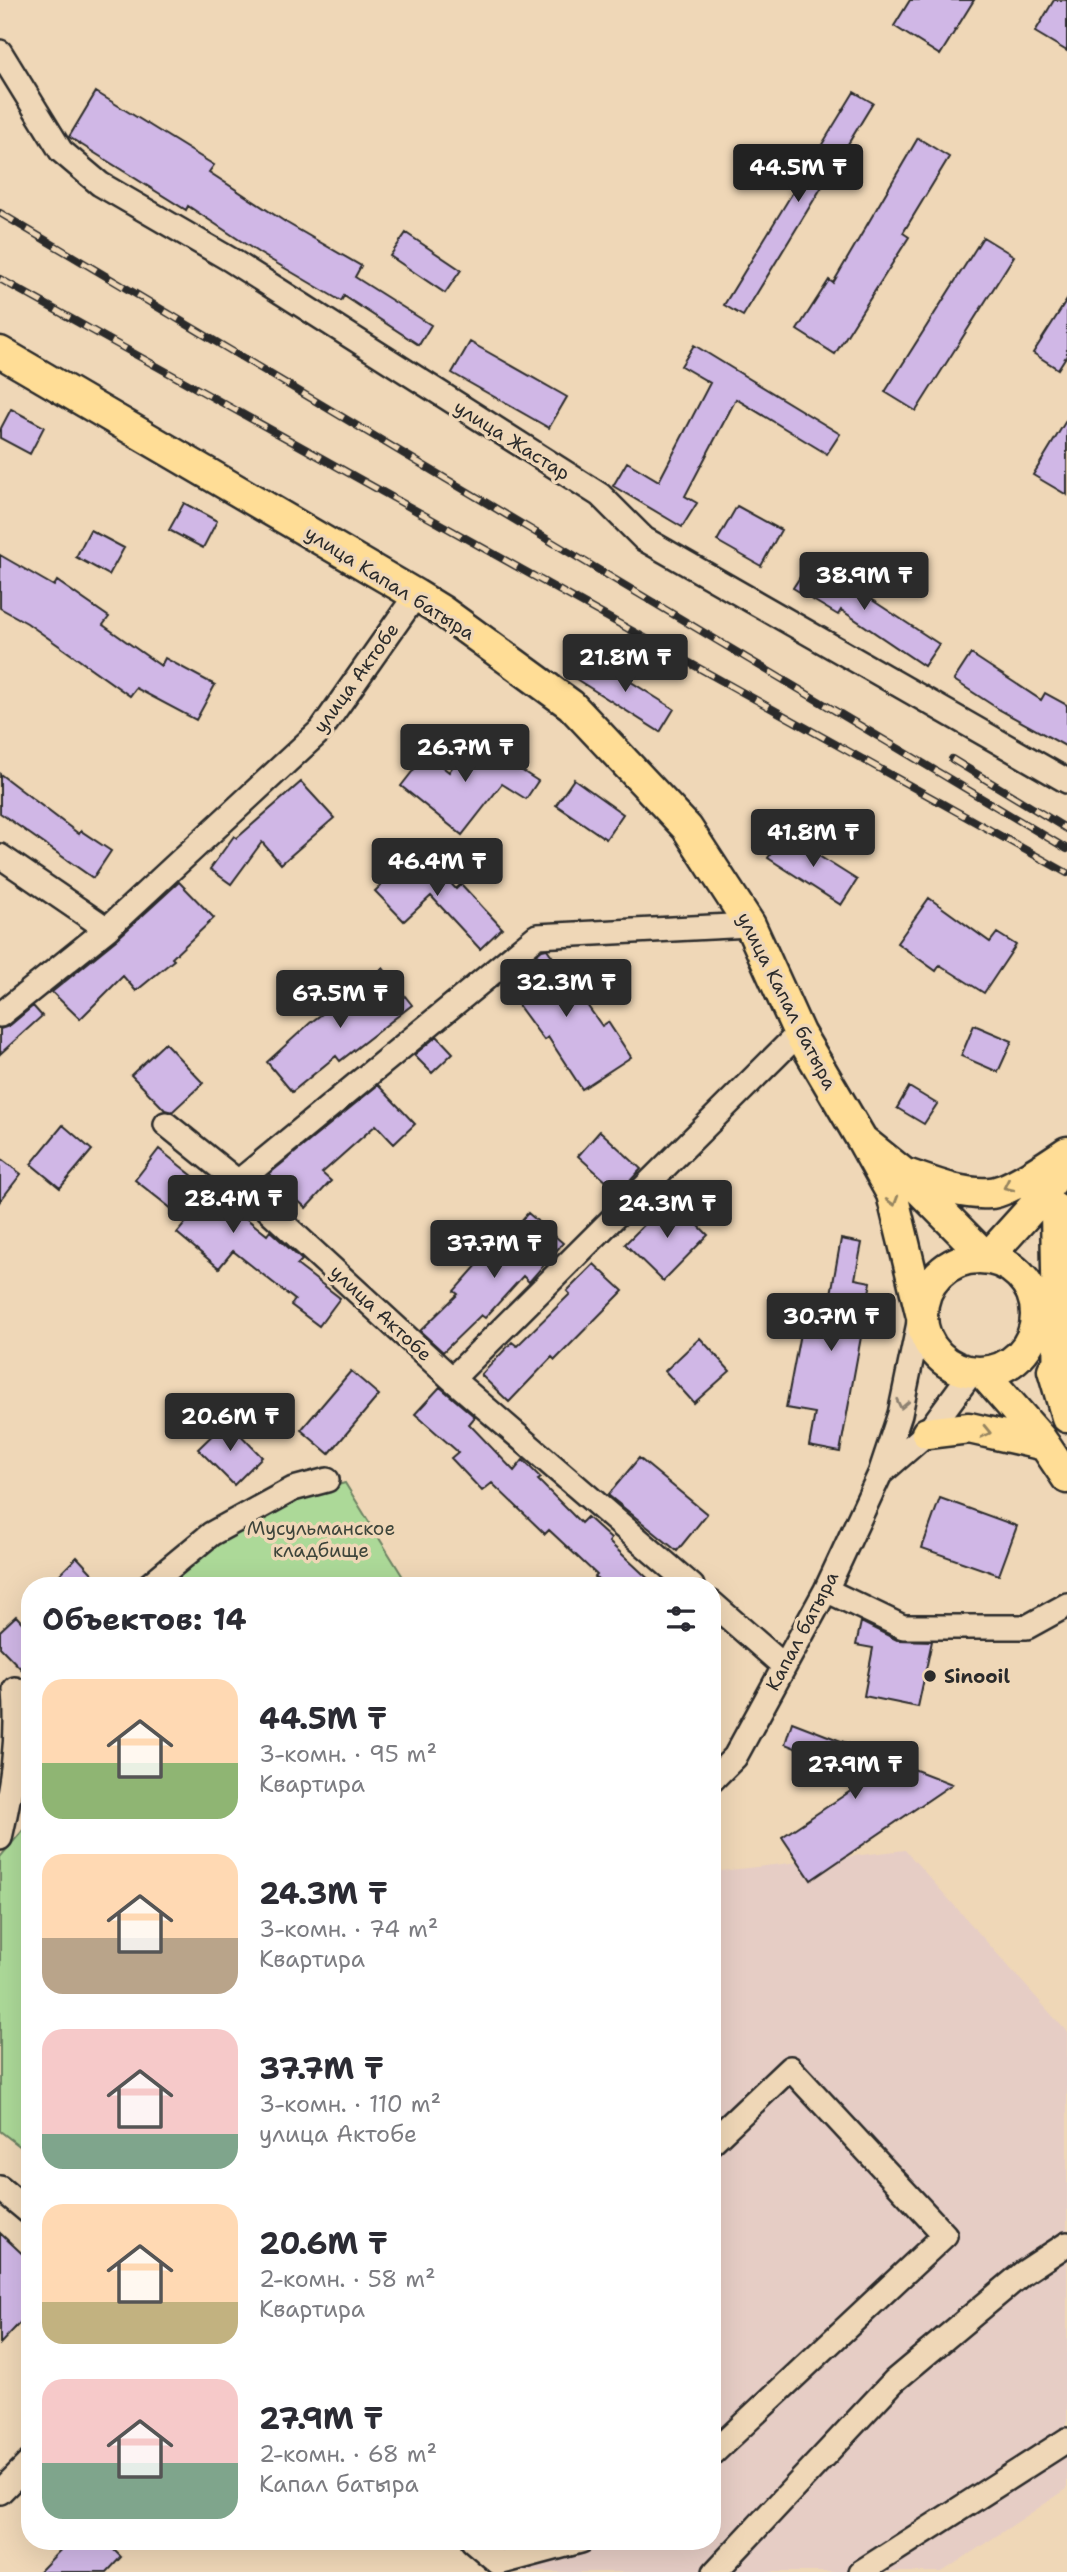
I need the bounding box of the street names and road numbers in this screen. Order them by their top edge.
street label: улица Жастар [449,394,575,486]
street label: улица Капал батыра [300,521,480,646]
street label: улица Актобе [308,618,404,738]
street label: улица Капал батыра [731,908,843,1094]
street label: улица Актобе [325,1259,437,1367]
street label: Капал батыра [760,1567,844,1695]

